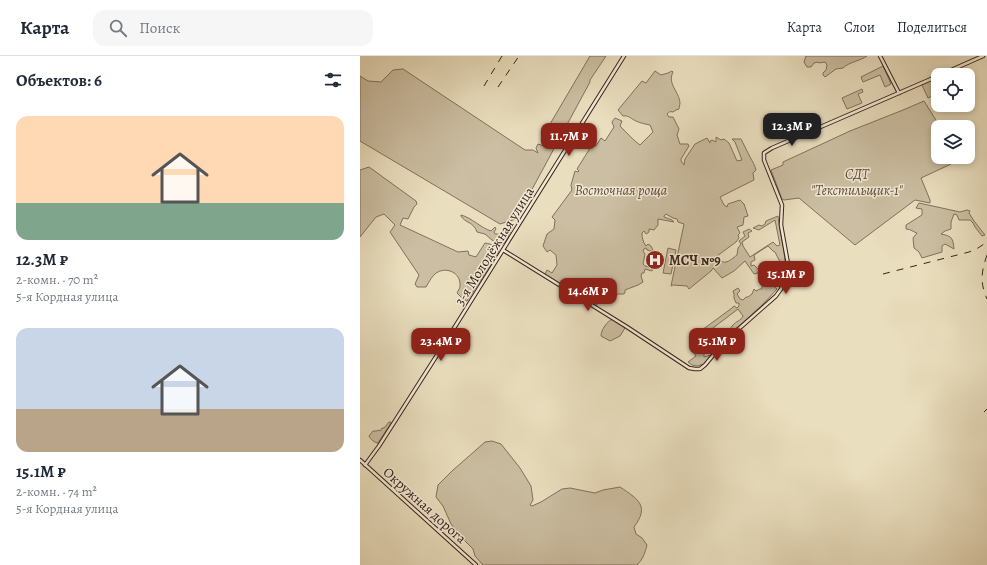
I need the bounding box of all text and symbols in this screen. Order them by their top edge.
search box [93,10,373,46]
text: Карта [20,15,69,41]
icon: search [107,17,129,39]
text: Поиск [139,18,180,38]
text: Карта [787,18,822,37]
text: Слои [844,18,875,37]
text: Поделиться [897,18,967,37]
map controls [931,68,975,164]
button: locate [931,68,975,112]
text: Объектов: 6 [16,69,102,92]
icon: filters [322,69,344,91]
pin: 12.3M ₽ [755,113,829,147]
text: 12.3M ₽ [772,117,812,134]
button: layers [931,120,975,164]
pin: 11.7M ₽ [532,123,606,157]
text: 11.7M ₽ [550,127,588,144]
icon: home [144,142,216,214]
park label: СДТ "Текстильщик-1" [811,165,904,200]
park label: Восточная роща [575,181,668,200]
street label: 3-я Молодёжная улица [450,183,539,309]
text: 12.3M ₽ [16,248,68,271]
hospital icon: МСЧ №9 [644,249,666,271]
place label: МСЧ №9 [669,251,721,270]
pin: 15.1M ₽ [749,261,823,295]
text: 15.1M ₽ [767,265,805,282]
text: 2-комн. · 70 m² [16,271,98,288]
pin: 14.6M ₽ [551,278,625,312]
text: 14.6M ₽ [568,282,608,299]
text: 5-я Кордная улица [16,288,118,305]
pin: 23.4M ₽ [404,328,478,362]
pin: 15.1M ₽ [680,328,754,362]
text: 23.4M ₽ [420,332,462,349]
text: 15.1M ₽ [698,332,736,349]
icon: home [144,354,216,426]
text: 15.1M ₽ [16,460,66,483]
street label: Окружная дорога [379,463,471,548]
text: 2-комн. · 74 m² [16,483,97,500]
text: 5-я Кордная улица [16,500,118,517]

